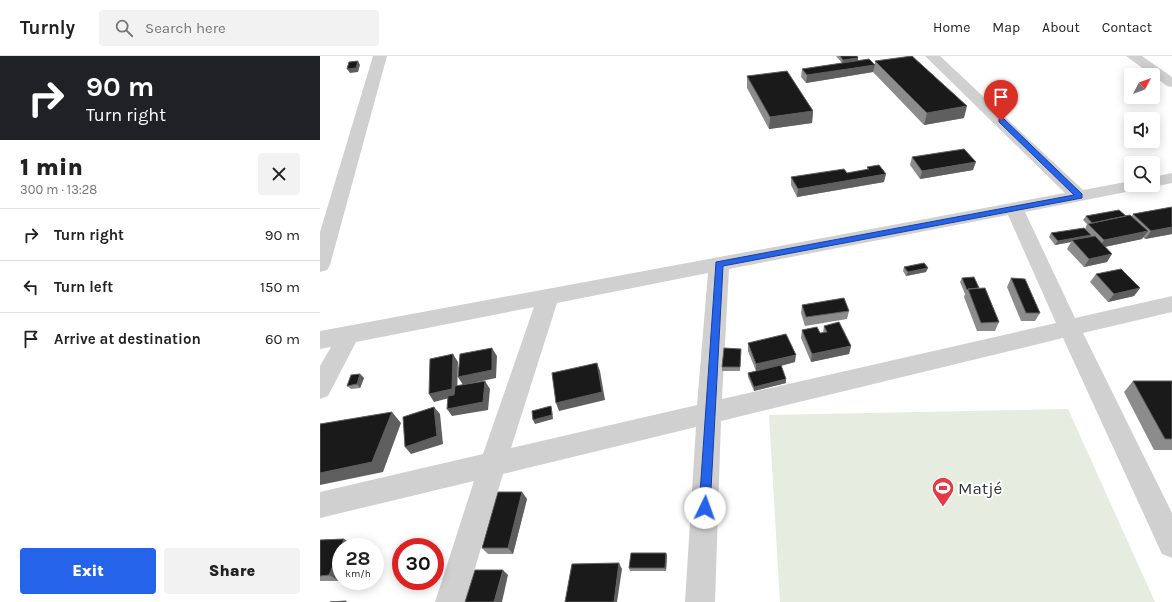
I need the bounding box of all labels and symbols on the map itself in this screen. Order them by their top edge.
north arrow [1124,68,1160,104]
pin [984,80,1018,121]
sports icon: Matjé [930,475,956,508]
place label: Matjé [958,478,1002,498]
position arrow [684,487,726,529]
speed limit sign: 30 [392,538,444,590]

